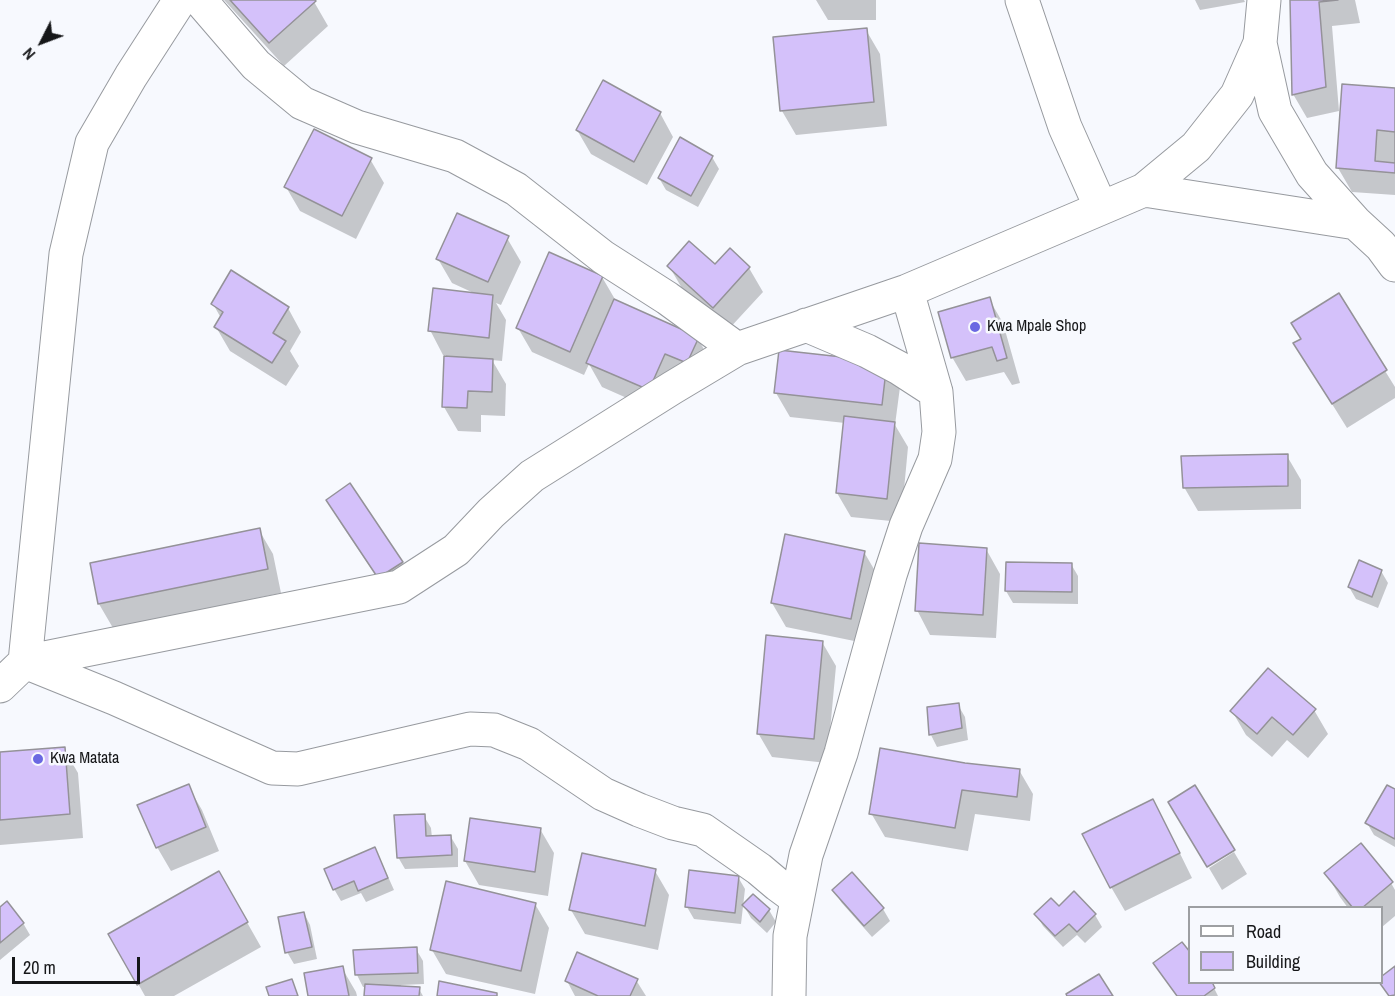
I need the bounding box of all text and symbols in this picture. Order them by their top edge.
north arrow [12,12,72,72]
text: N [17,43,40,65]
place label: Kwa Mpale Shop [987,317,1086,337]
marker: Kwa Mpale Shop [968,320,982,334]
place label: Kwa Matata [50,749,119,769]
marker: Kwa Matata [31,752,45,766]
legend [1188,906,1383,984]
text: Road [1246,919,1281,944]
scale bar [15,945,142,983]
text: Building [1246,949,1300,974]
text: 20 m [23,955,56,980]

